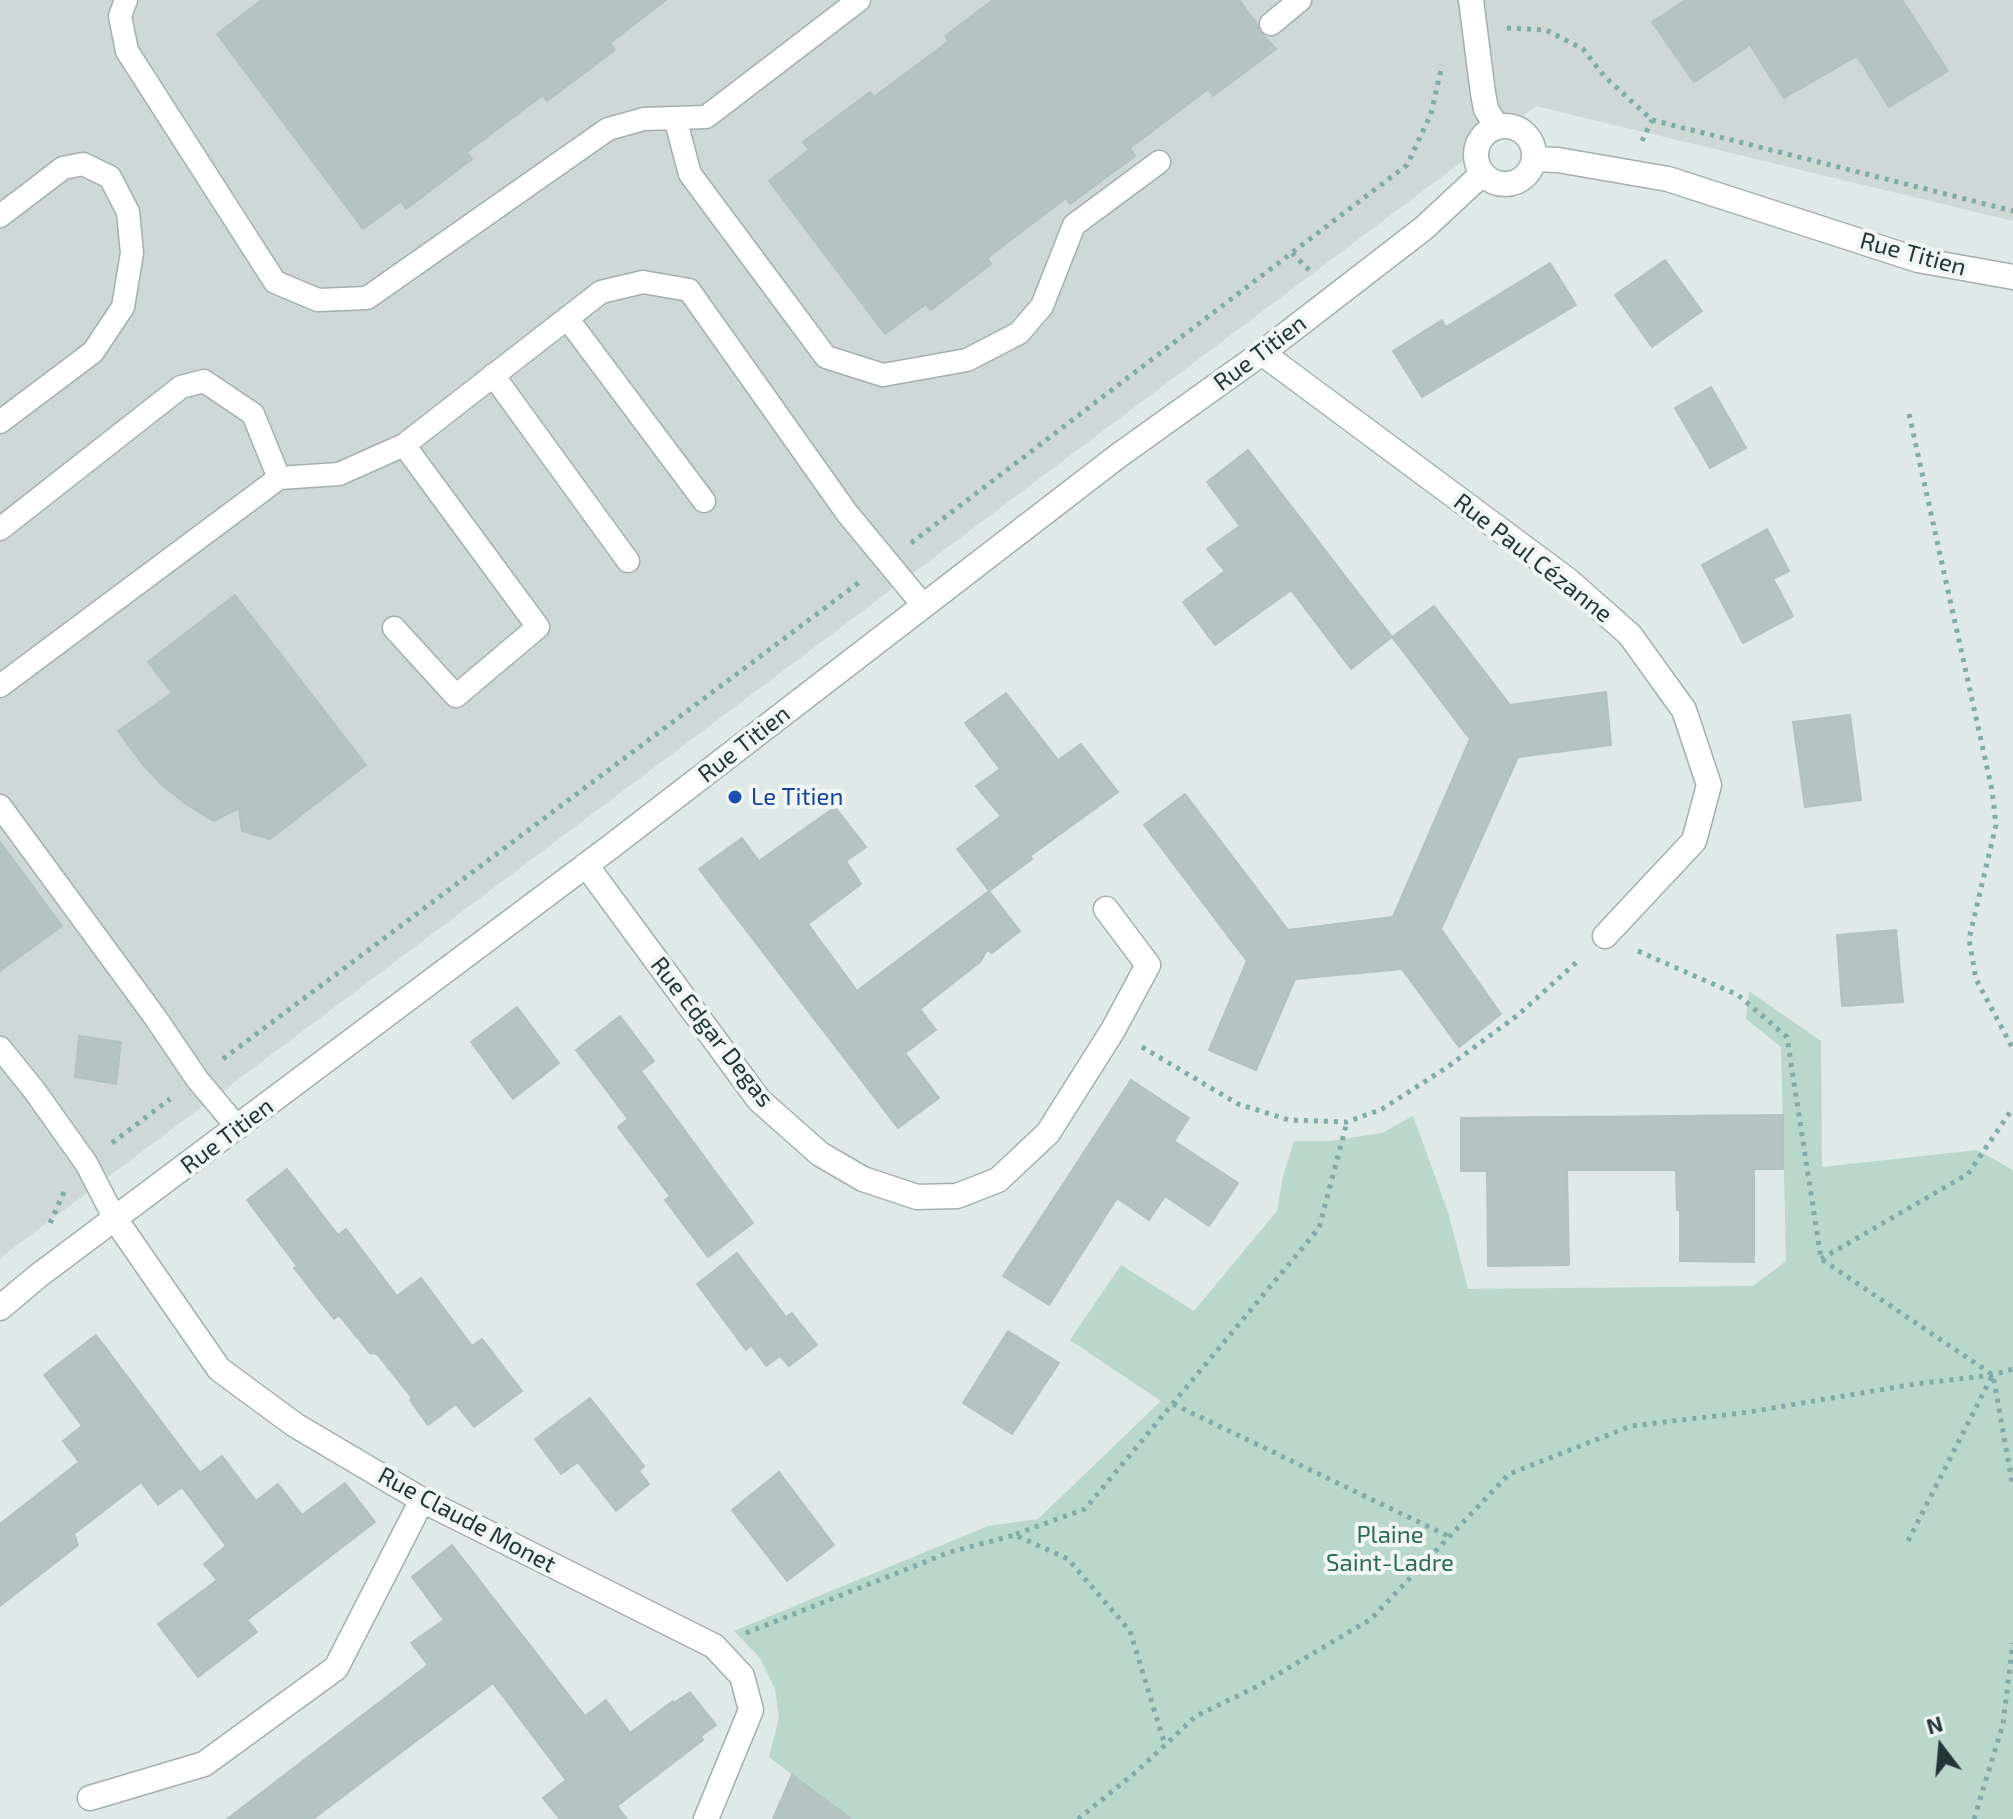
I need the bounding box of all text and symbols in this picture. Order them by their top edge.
street label: Rue Titien [1857,226,1969,282]
street label: Rue Titien [1208,309,1312,397]
street label: Rue Paul Cézanne [1448,487,1618,629]
street label: Rue Titien [692,699,796,789]
place label: Le Titien [751,783,843,811]
marker: Le Titien [726,788,744,806]
street label: Rue Edgar Degas [644,951,780,1113]
street label: Rue Titien [175,1092,279,1180]
street label: Rue Claude Monet [373,1461,561,1579]
park label: Plaine Saint-Ladre [1326,1521,1454,1577]
north arrow [1901,1707,1981,1787]
text: N [1923,1709,1946,1739]

